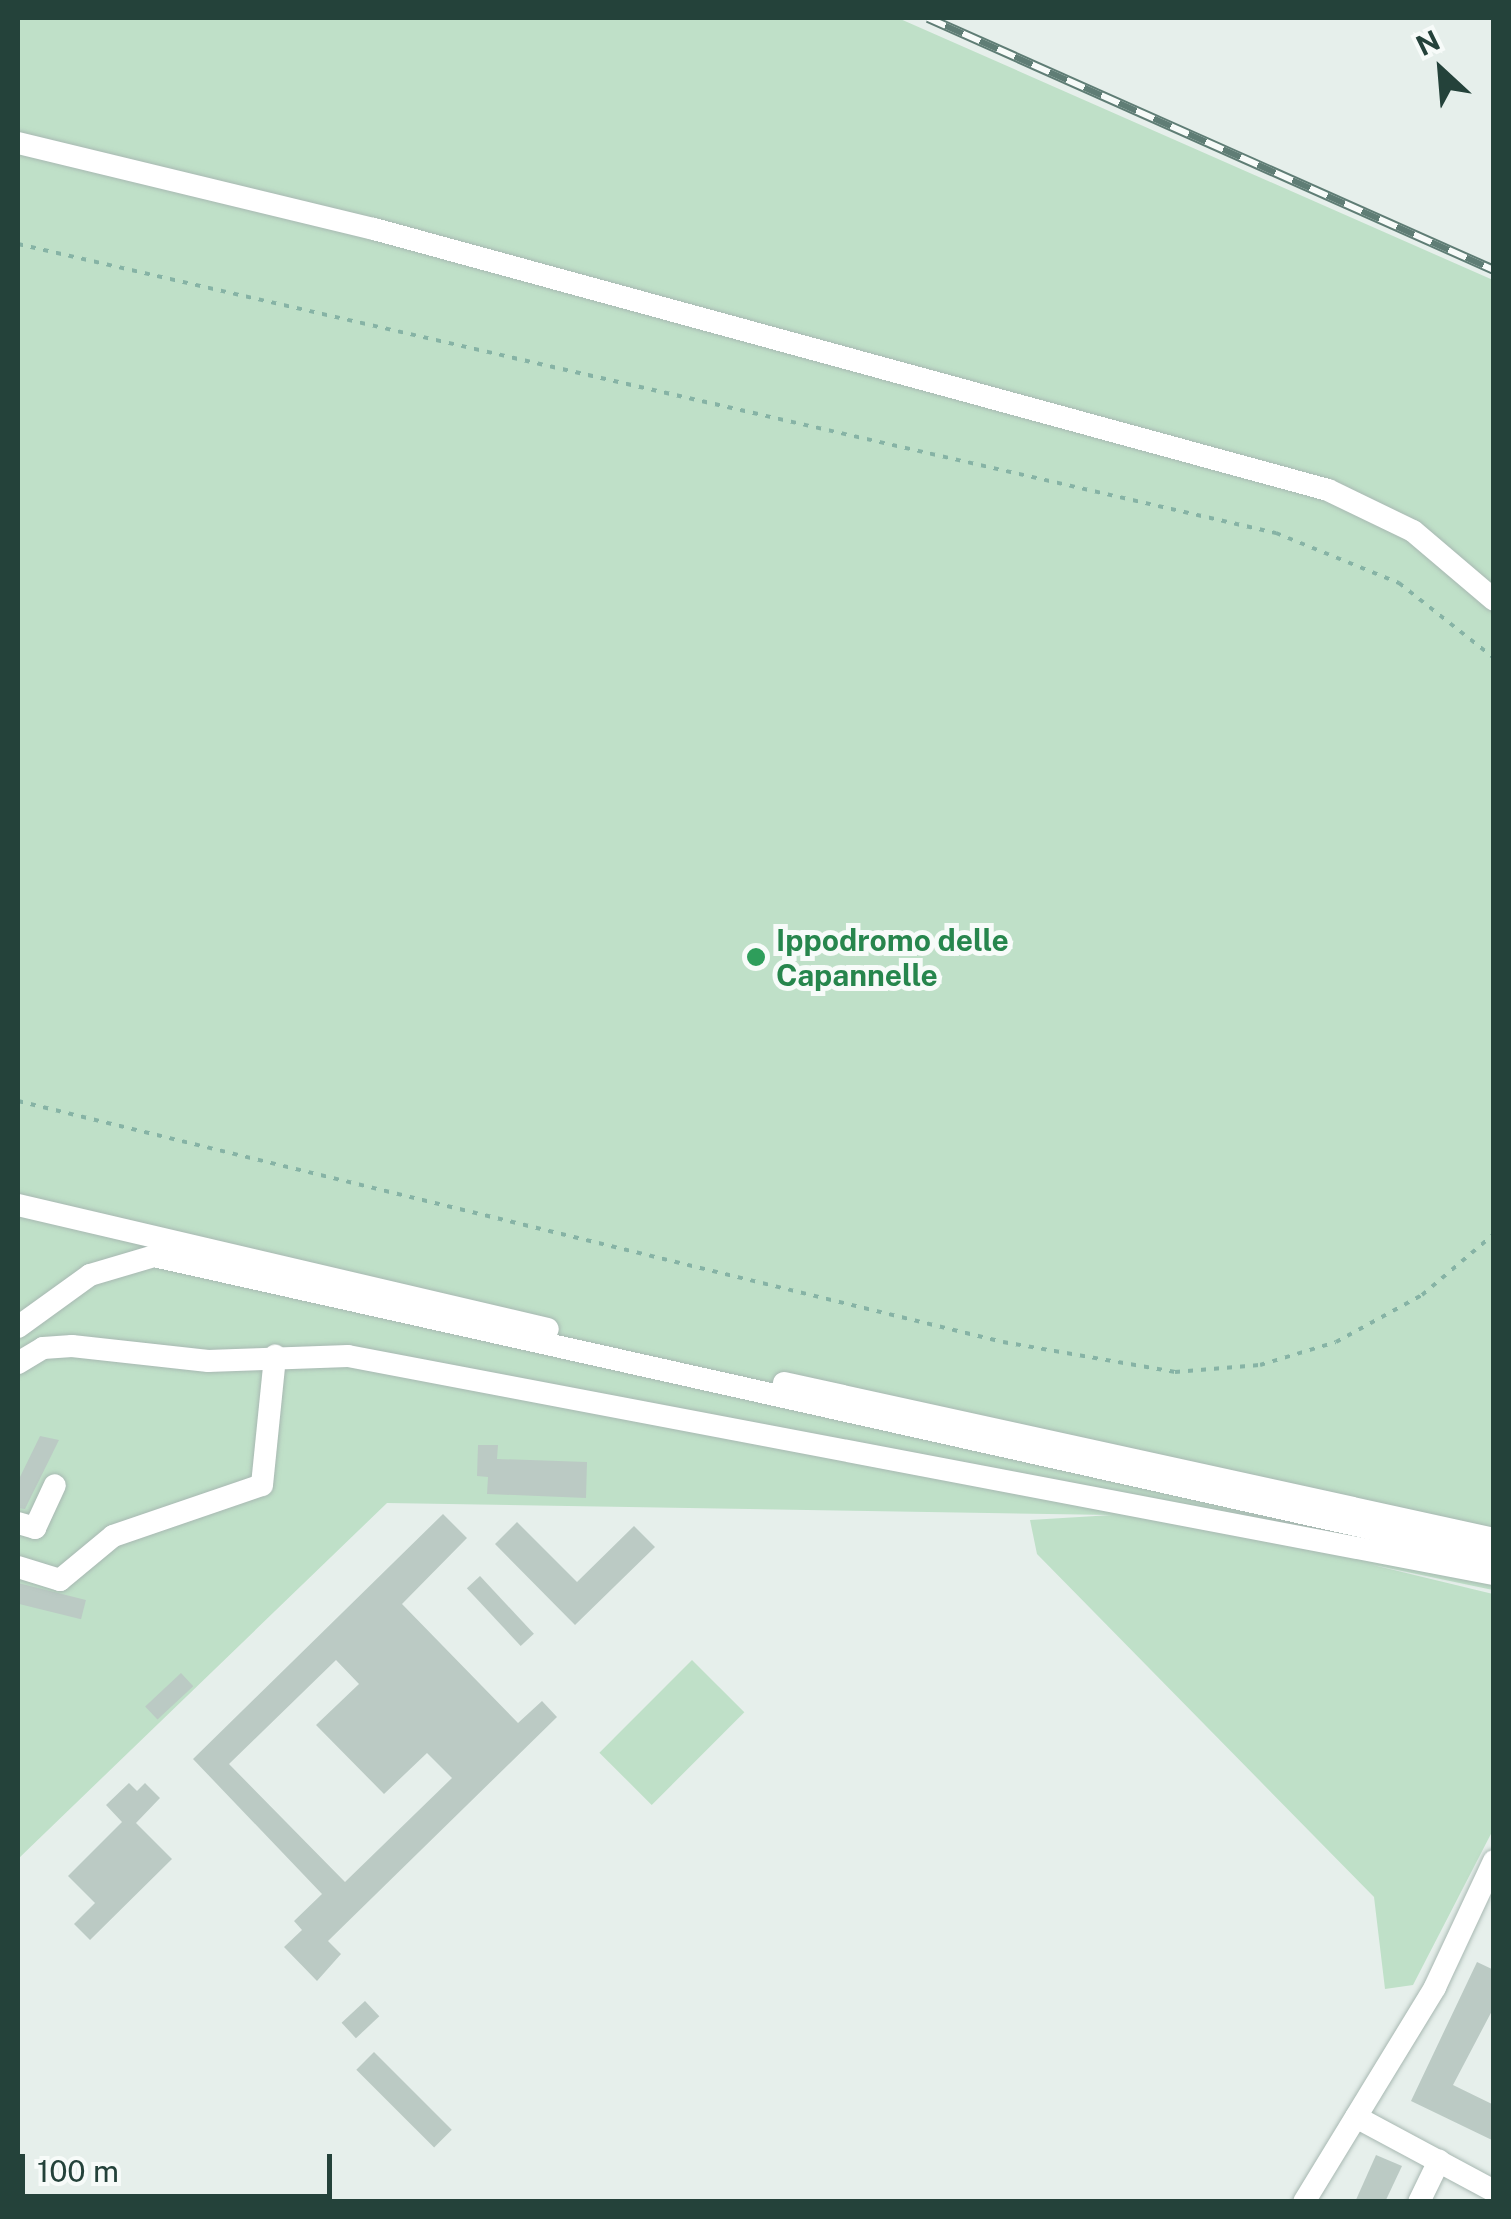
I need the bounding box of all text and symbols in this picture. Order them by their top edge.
north arrow [1391,20,1491,120]
text: N [1411,23,1445,62]
place label: Ippodromo delle Capannelle [776,922,1009,992]
marker: Ippodromo delle Capannelle [745,946,767,968]
scale bar [25,2134,338,2196]
text: 100 m [37,2153,119,2189]

